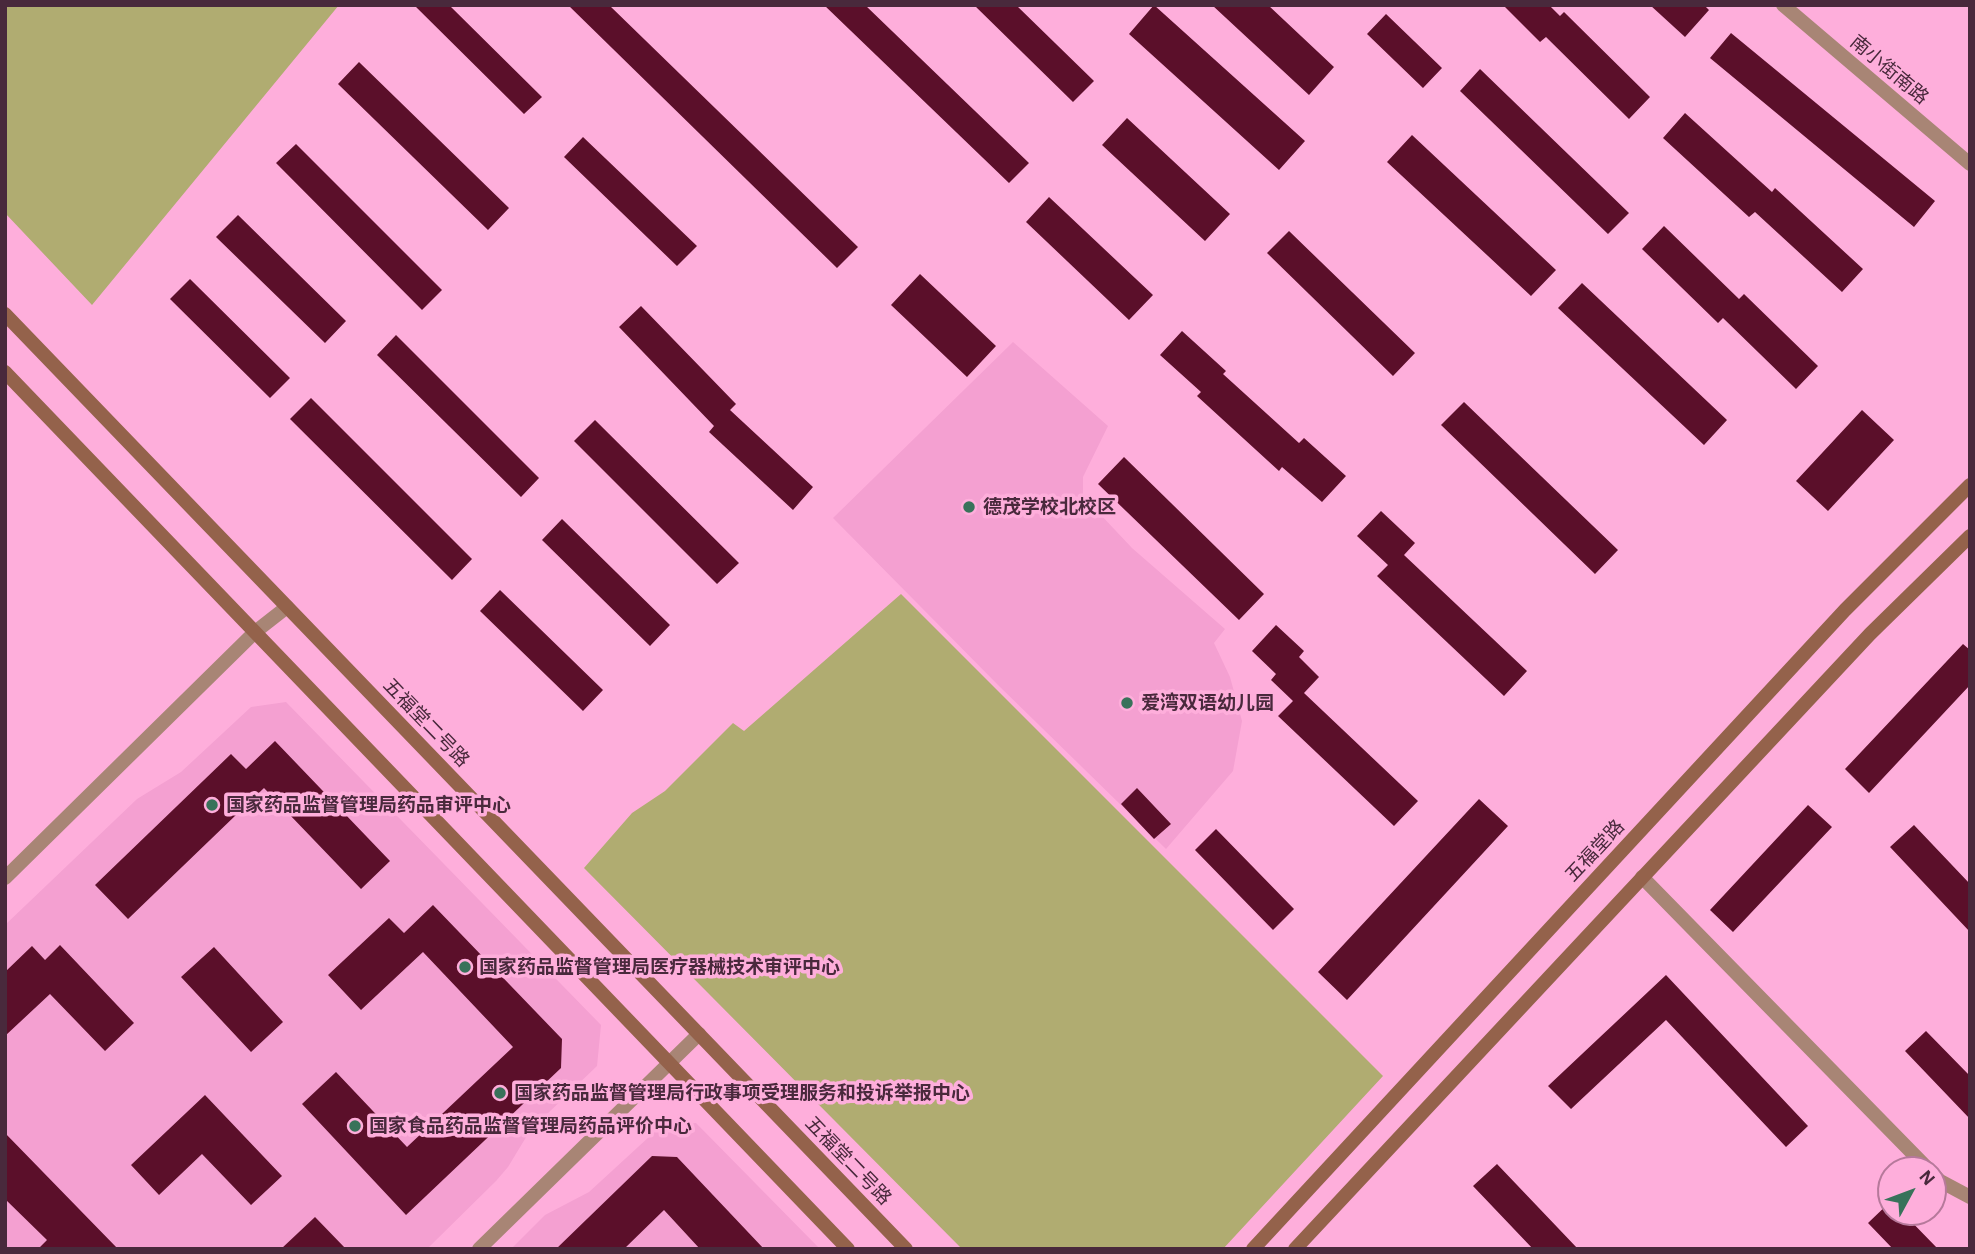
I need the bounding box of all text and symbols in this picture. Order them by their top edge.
street label: 南小街南路 [1845,31,1933,109]
place label: 德茂学校北校区 [983,496,1116,518]
marker: 德茂学校北校区 [961,499,977,515]
street label: 五福堂二号路 [378,674,474,772]
place label: 爱湾双语幼儿园 [1141,692,1274,714]
marker: 爱湾双语幼儿园 [1119,695,1135,711]
place label: 国家药品监督管理局药品审评中心 [226,794,511,816]
marker: 国家药品监督管理局药品审评中心 [204,797,220,813]
street label: 五福堂路 [1561,815,1629,887]
place label: 国家药品监督管理局医疗器械技术审评中心 [479,956,840,978]
marker: 国家药品监督管理局医疗器械技术审评中心 [457,959,473,975]
place label: 国家药品监督管理局行政事项受理服务和投诉举报中心 [514,1082,970,1104]
marker: 国家药品监督管理局行政事项受理服务和投诉举报中心 [492,1085,508,1101]
street label: 五福堂二号路 [800,1112,896,1210]
place label: 国家食品药品监督管理局药品评价中心 [369,1115,692,1137]
marker: 国家食品药品监督管理局药品评价中心 [347,1118,363,1134]
north arrow [1877,1156,1947,1226]
text: N [1915,1167,1938,1189]

